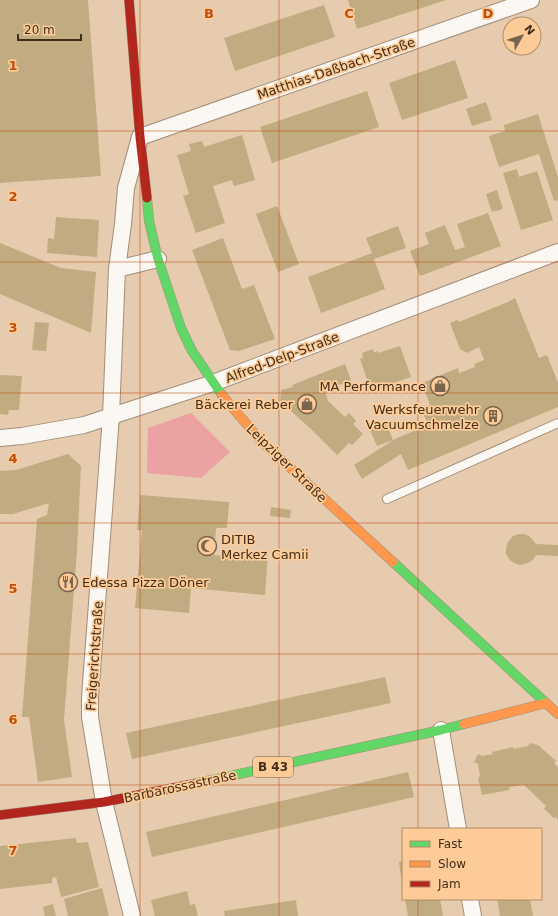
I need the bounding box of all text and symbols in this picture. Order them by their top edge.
text: B [204,6,214,21]
text: C [344,6,354,21]
text: D [483,6,494,21]
scale bar [18,16,81,42]
north arrow [502,16,542,56]
text: N [521,22,537,38]
text: 20 m [24,23,55,37]
street label: Matthias-Daßbach-Straße [255,34,417,103]
text: 1 [8,58,18,73]
text: 2 [8,189,18,204]
text: 3 [8,320,18,335]
street label: Alfred-Delp-Straße [223,329,341,386]
shop icon: MA Performance [429,375,451,397]
place label: MA Performance [319,379,426,394]
shop icon: Bäckerei Reber [296,393,318,415]
place label: Bäckerei Reber [195,397,294,412]
place label: Werksfeuerwehr Vacuumschmelze [366,402,480,432]
building icon: Werksfeuerwehr Vacuumschmelze [482,405,504,427]
street label: Leipziger Straße [243,421,330,506]
text: 4 [8,451,18,466]
place label: DITIB Merkez Camii [221,532,309,562]
mosque icon: DITIB Merkez Camii [196,535,218,557]
restaurant icon: Edessa Pizza Döner [57,571,79,593]
place label: Edessa Pizza Döner [82,575,209,590]
text: 5 [8,581,18,596]
street label: Freigerichtstraße [83,601,106,712]
text: 6 [8,712,18,727]
road number: B 43 [253,757,293,777]
street label: Barbarossastraße [123,767,238,806]
legend [402,828,542,900]
text: Fast [438,837,462,851]
text: 7 [8,843,18,858]
text: Slow [438,857,466,871]
text: Jam [437,877,461,891]

